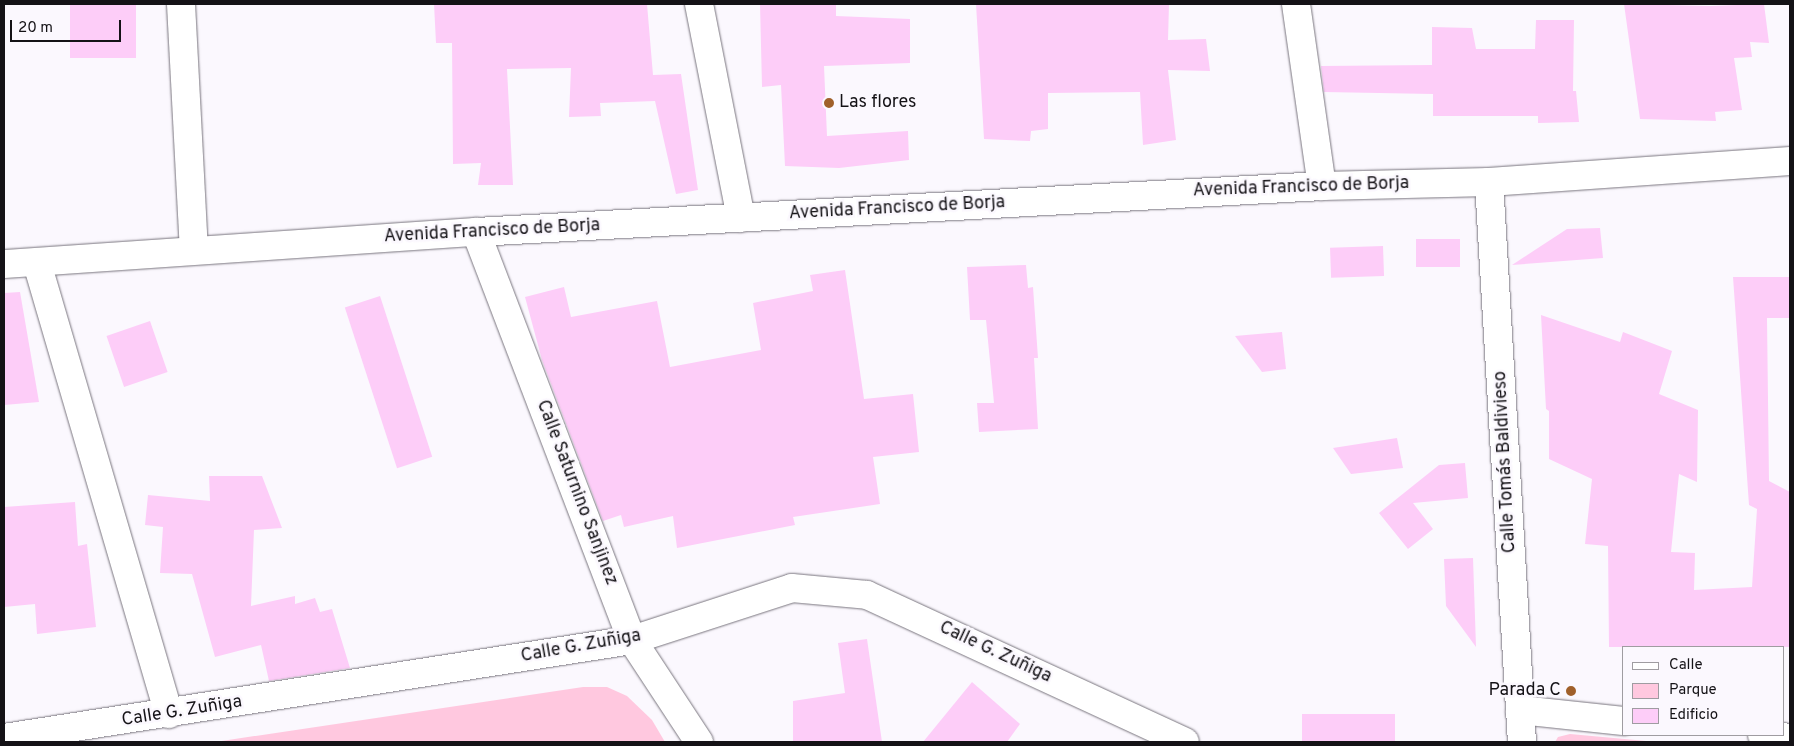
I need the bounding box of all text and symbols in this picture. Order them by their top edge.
scale bar [12,10,124,42]
text: 20 m [18,19,53,38]
place label: Las flores [839,92,916,114]
marker: Las flores [823,97,835,109]
street label: Avenida Francisco de Borja [1192,173,1410,203]
street label: Avenida Francisco de Borja [788,193,1006,225]
street label: Avenida Francisco de Borja [383,216,601,248]
street label: Calle Tomás Baldivieso [1490,370,1522,554]
street label: Calle Saturnino Sanjinez [531,397,621,589]
street label: Calle G. Zuñiga [935,618,1055,688]
street label: Calle G. Zuñiga [519,626,643,668]
legend [1622,646,1784,736]
text: Calle [1669,656,1703,675]
place label: Parada C [1488,680,1561,702]
text: Parque [1669,681,1717,700]
marker: Parada C [1565,685,1577,697]
street label: Calle G. Zuñiga [120,692,244,732]
text: Edificio [1669,706,1718,725]

